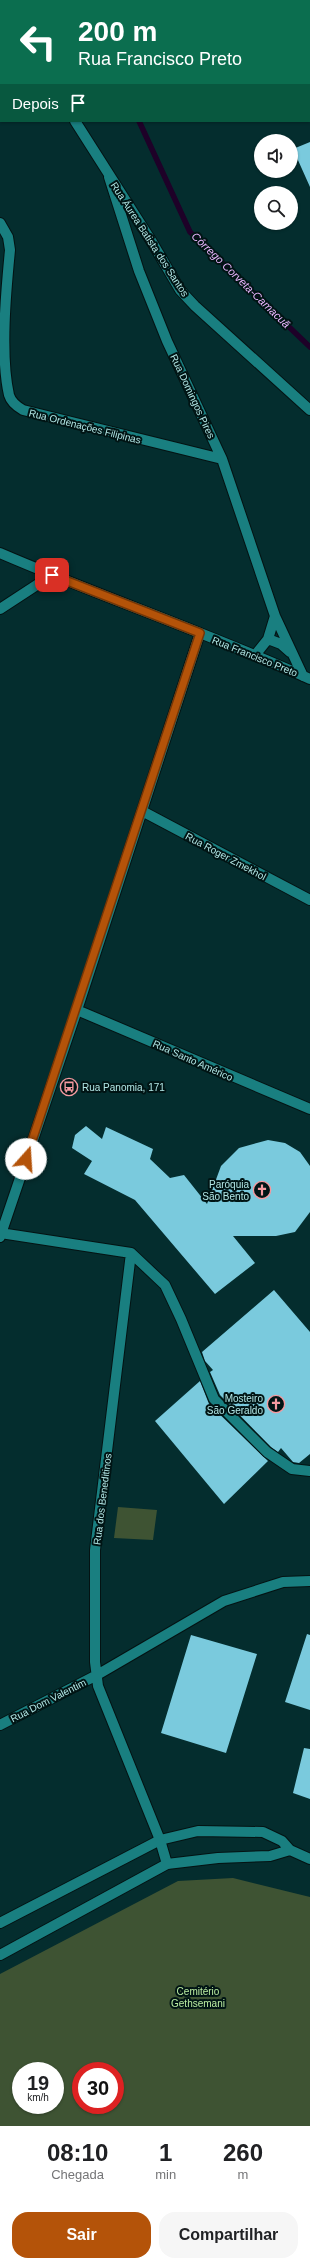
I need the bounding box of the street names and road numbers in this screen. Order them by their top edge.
street label: Rua Áurea Batista dos Santos [108,180,192,298]
street label: Rua Domingos Pires [168,352,217,440]
street label: Rua Ordenações Filipinas [28,407,142,446]
street label: Rua Francisco Preto [210,634,300,679]
street label: Rua Roger Zmekhol [184,831,268,882]
street label: Rua Santo Américo [151,1038,235,1083]
street label: Rua dos Beneditinos [91,1453,114,1546]
street label: Rua Dom Valentim [9,1677,88,1724]

